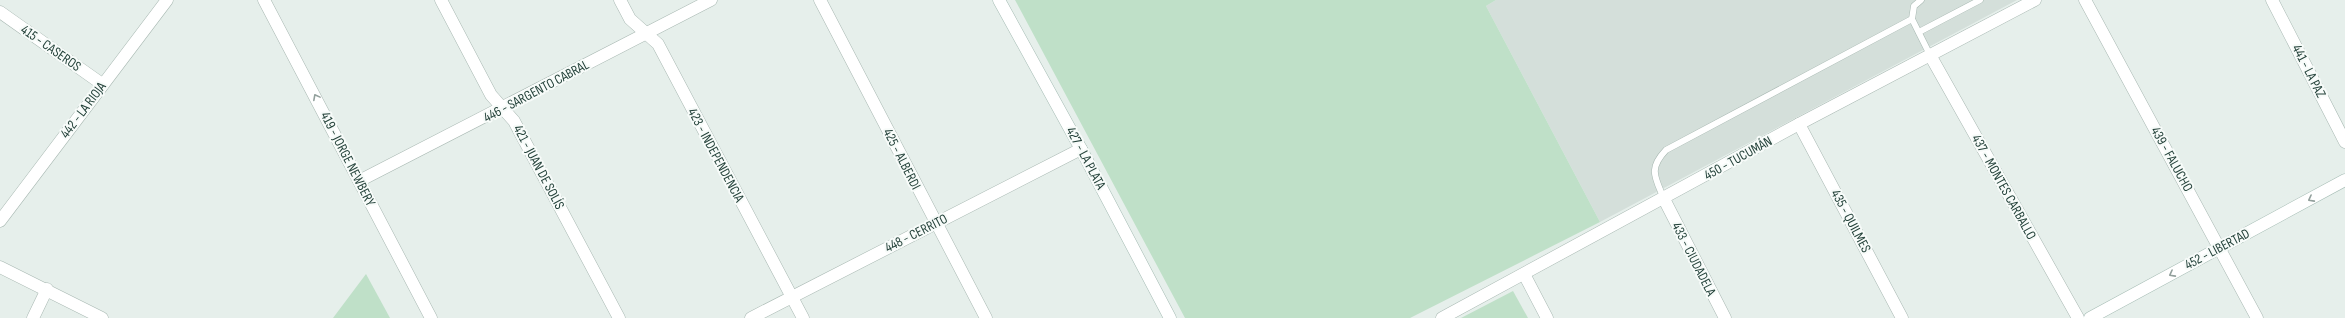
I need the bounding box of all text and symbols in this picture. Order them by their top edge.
street label: 415 - CASEROS [18,21,84,75]
street label: 441 - LA PAZ [2288,42,2330,101]
street label: 446 - SARGENTO CABRAL [480,56,592,126]
street label: 442 - LA RIOJA [56,78,110,141]
one-way arrow [313,94,320,101]
street label: 423 - INDEPENDENCIA [684,105,748,206]
street label: 419 - JORGE NEWBERY [317,109,379,209]
street label: 421 - JUAN DE SOLÍS [510,122,568,212]
street label: 427 - LA PLATA [1062,124,1110,193]
street label: 439 - FALUCHO [2147,124,2197,194]
street label: 425 - ALBERDI [879,126,925,192]
street label: 437 - MONTES CARBALLO [1968,131,2040,243]
street label: 450 - TUCUMÁN [1701,132,1775,184]
street label: 435 - QUILMES [1827,187,1875,255]
one-way arrow [2308,194,2315,202]
street label: 448 - CERRITO [882,210,950,256]
street label: 433 - CIUDADELA [1668,219,1720,300]
street label: 452 - LIBERTAD [2182,225,2252,273]
one-way arrow [2168,269,2176,276]

